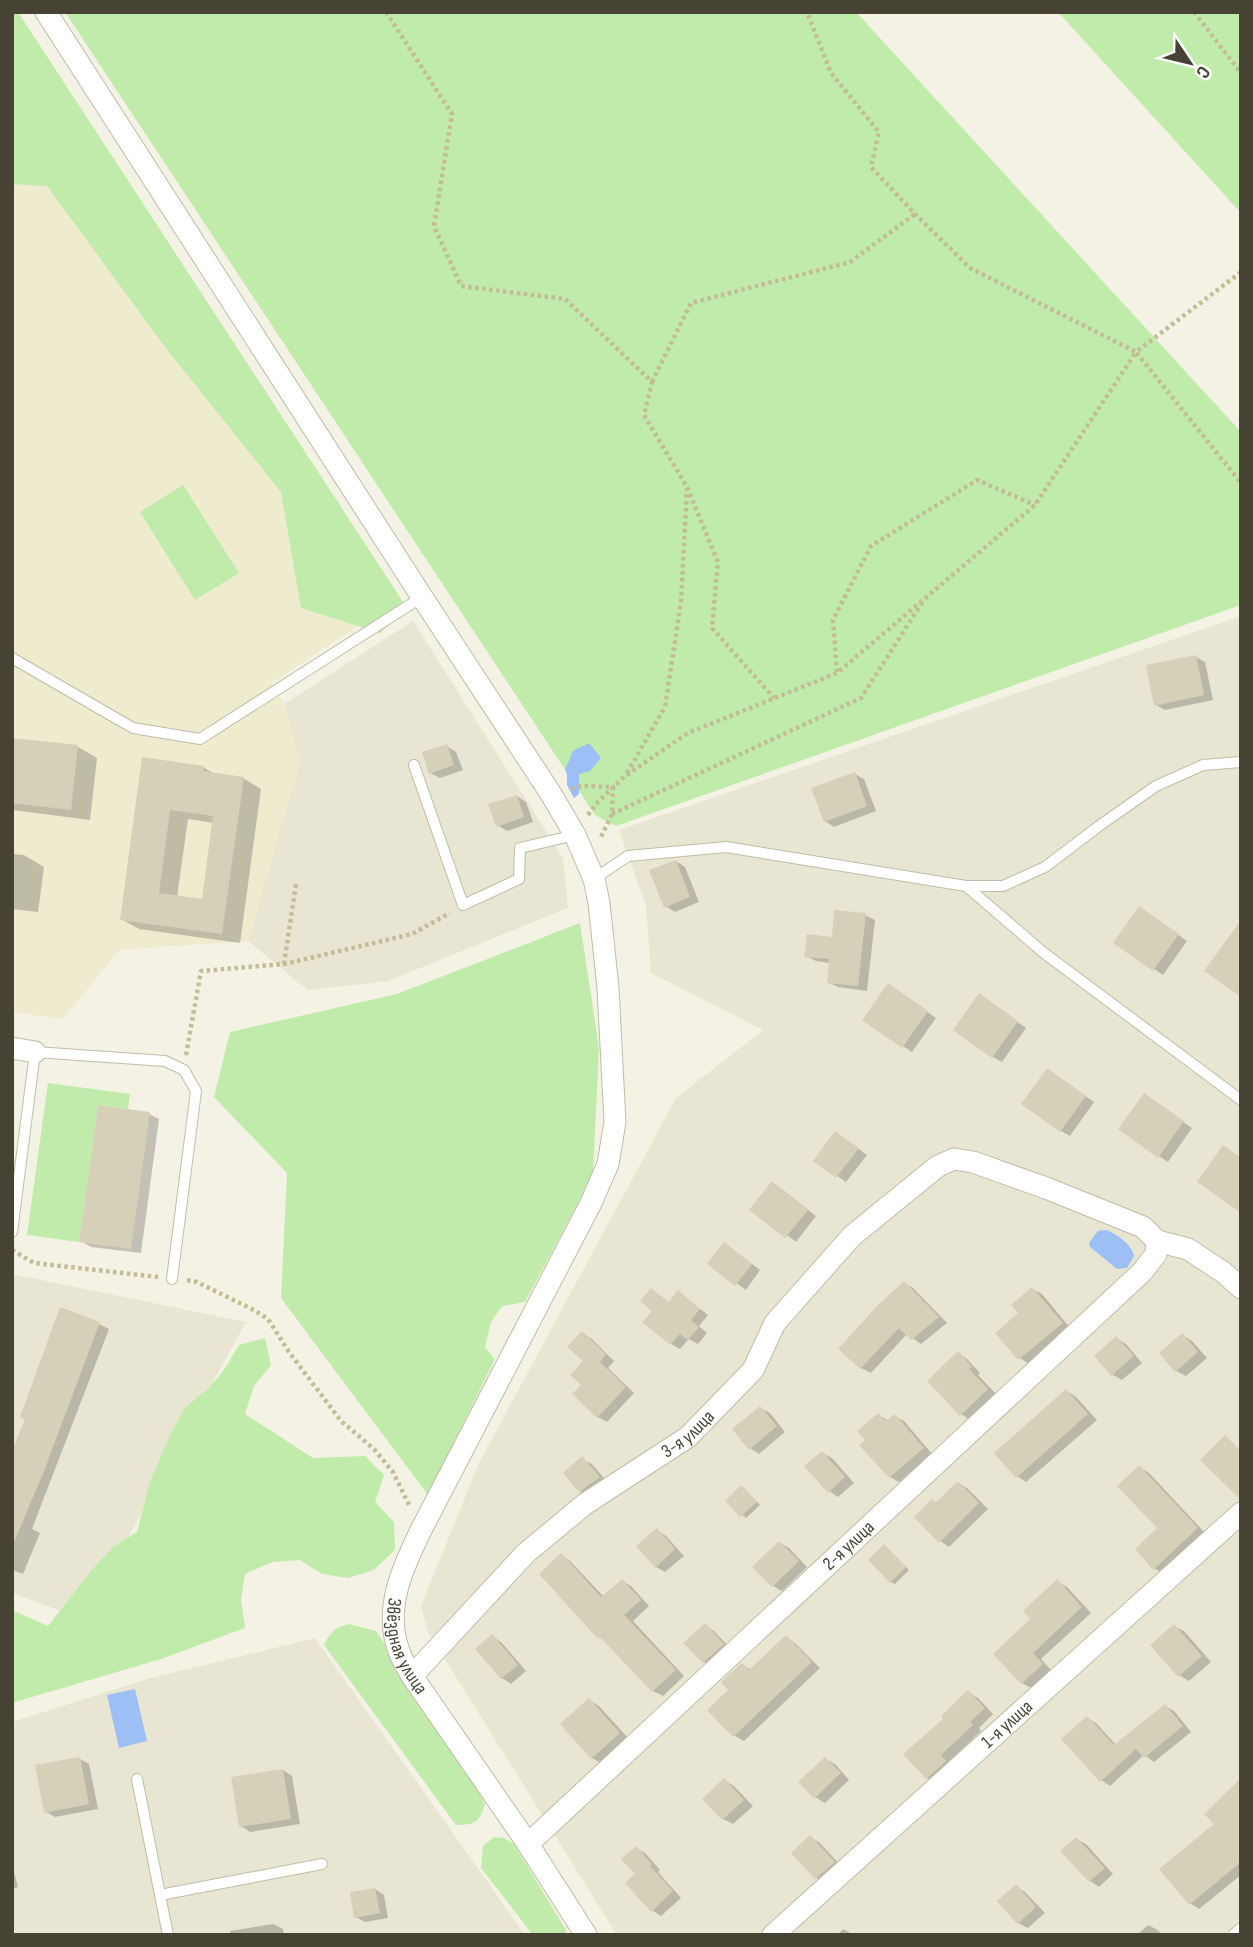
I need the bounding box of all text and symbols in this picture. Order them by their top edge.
north arrow [1155,28,1225,98]
text: С [1190,61,1215,83]
street label: 3-я улица [657,1405,719,1463]
street label: 2-я улица [818,1516,879,1575]
street label: Звёздная улица [382,1596,433,1699]
street label: 1-я улица [976,1695,1037,1753]

